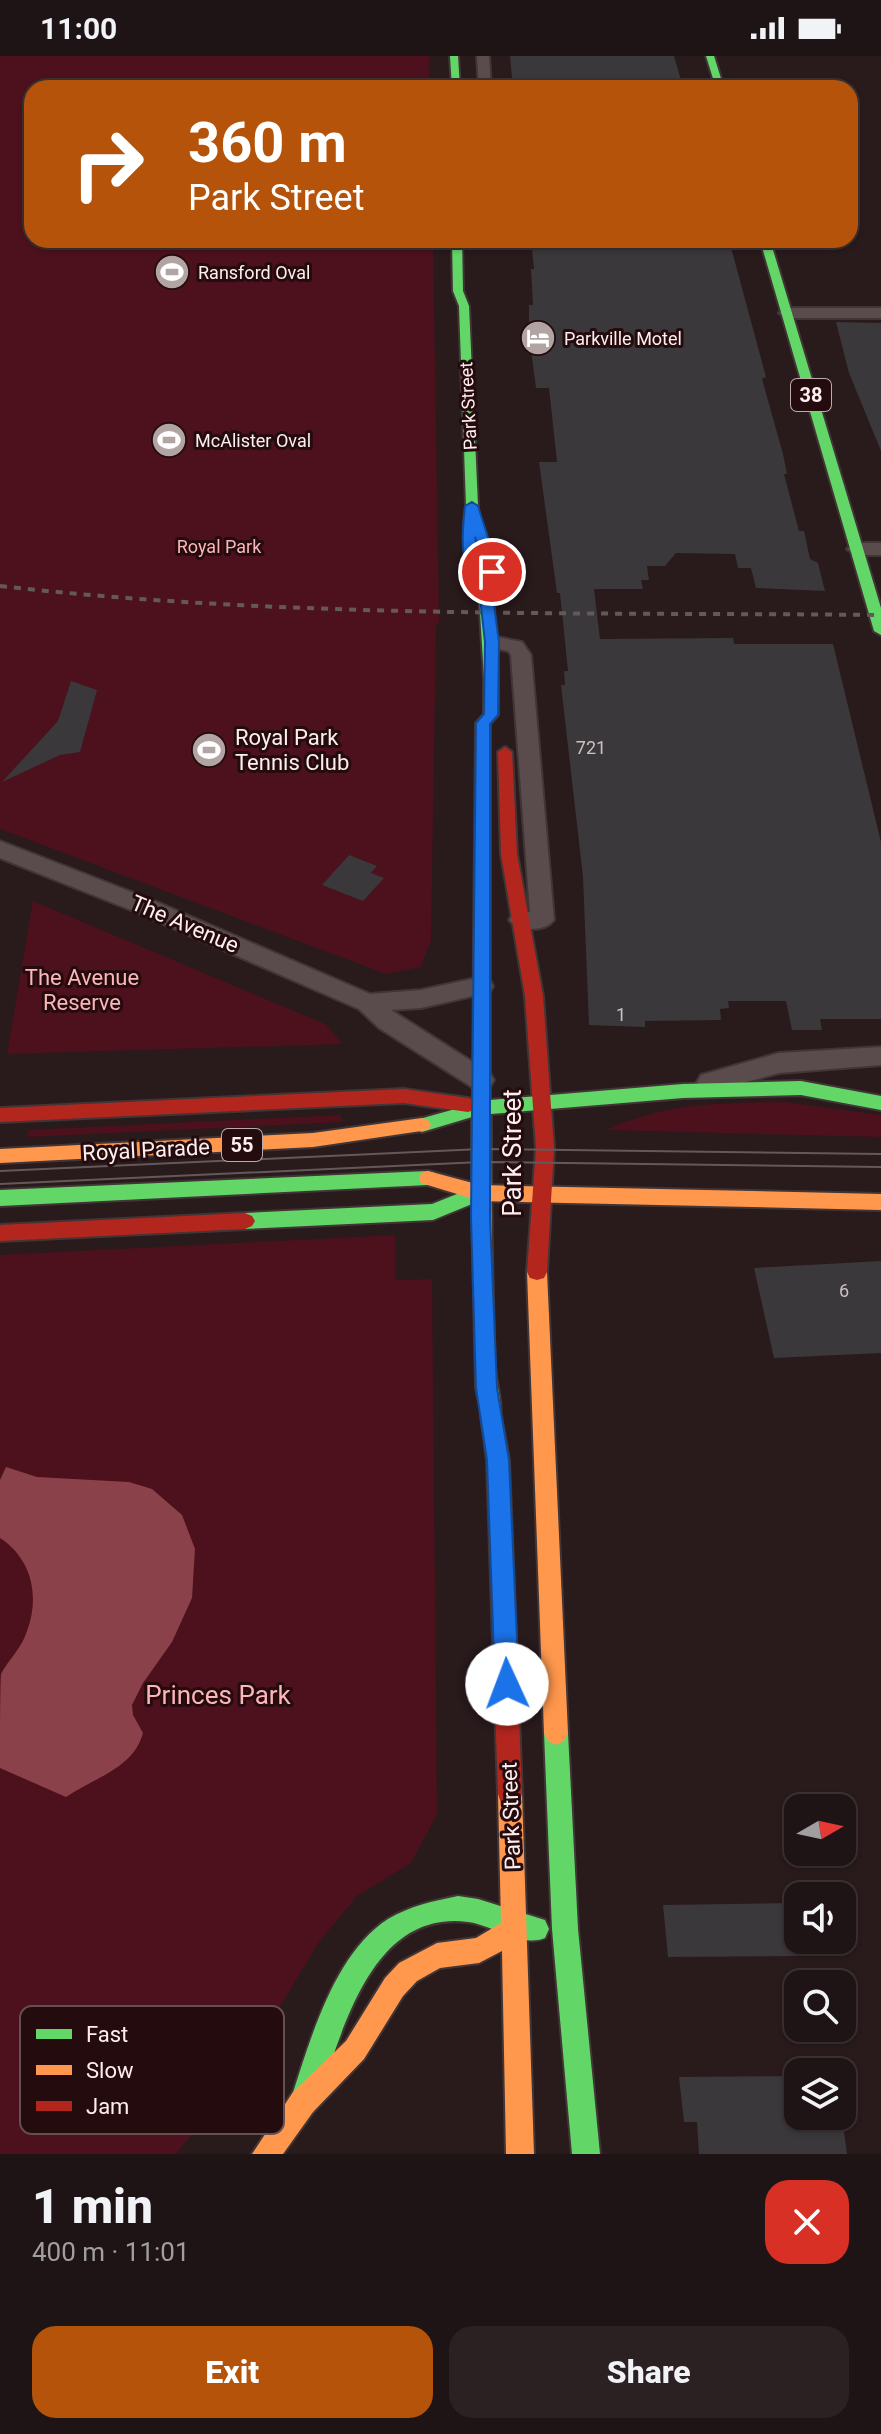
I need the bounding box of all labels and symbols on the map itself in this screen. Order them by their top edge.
sports icon: Ransford Oval [153,253,191,291]
place label: Ransford Oval [198,262,310,283]
hotel icon: Parkville Motel [519,319,557,357]
place label: Parkville Motel [564,328,682,349]
street label: Park Street [455,361,481,451]
road number: 38 [791,379,831,411]
sports icon: McAlister Oval [150,421,188,459]
place label: McAlister Oval [195,430,311,451]
park label: Royal Park [177,536,262,557]
pin [458,538,526,606]
place label: Royal Park Tennis Club [235,725,349,775]
sports icon: Royal Park Tennis Club [190,731,228,769]
house number: 721 [576,737,606,758]
street label: The Avenue [128,890,242,958]
park label: The Avenue Reserve [25,965,139,1015]
house number: 1 [616,1004,626,1025]
street label: Park Street [497,1089,527,1217]
road number: 55 [222,1129,262,1161]
street label: Royal Parade [82,1134,210,1166]
house number: 6 [839,1280,849,1301]
position arrow [465,1642,549,1726]
park label: Princes Park [145,1680,292,1710]
street label: Park Street [497,1762,525,1870]
north arrow [784,1794,856,1866]
legend [20,2006,284,2134]
text: Fast [86,2022,128,2047]
text: Slow [86,2058,134,2083]
text: Jam [86,2094,129,2119]

